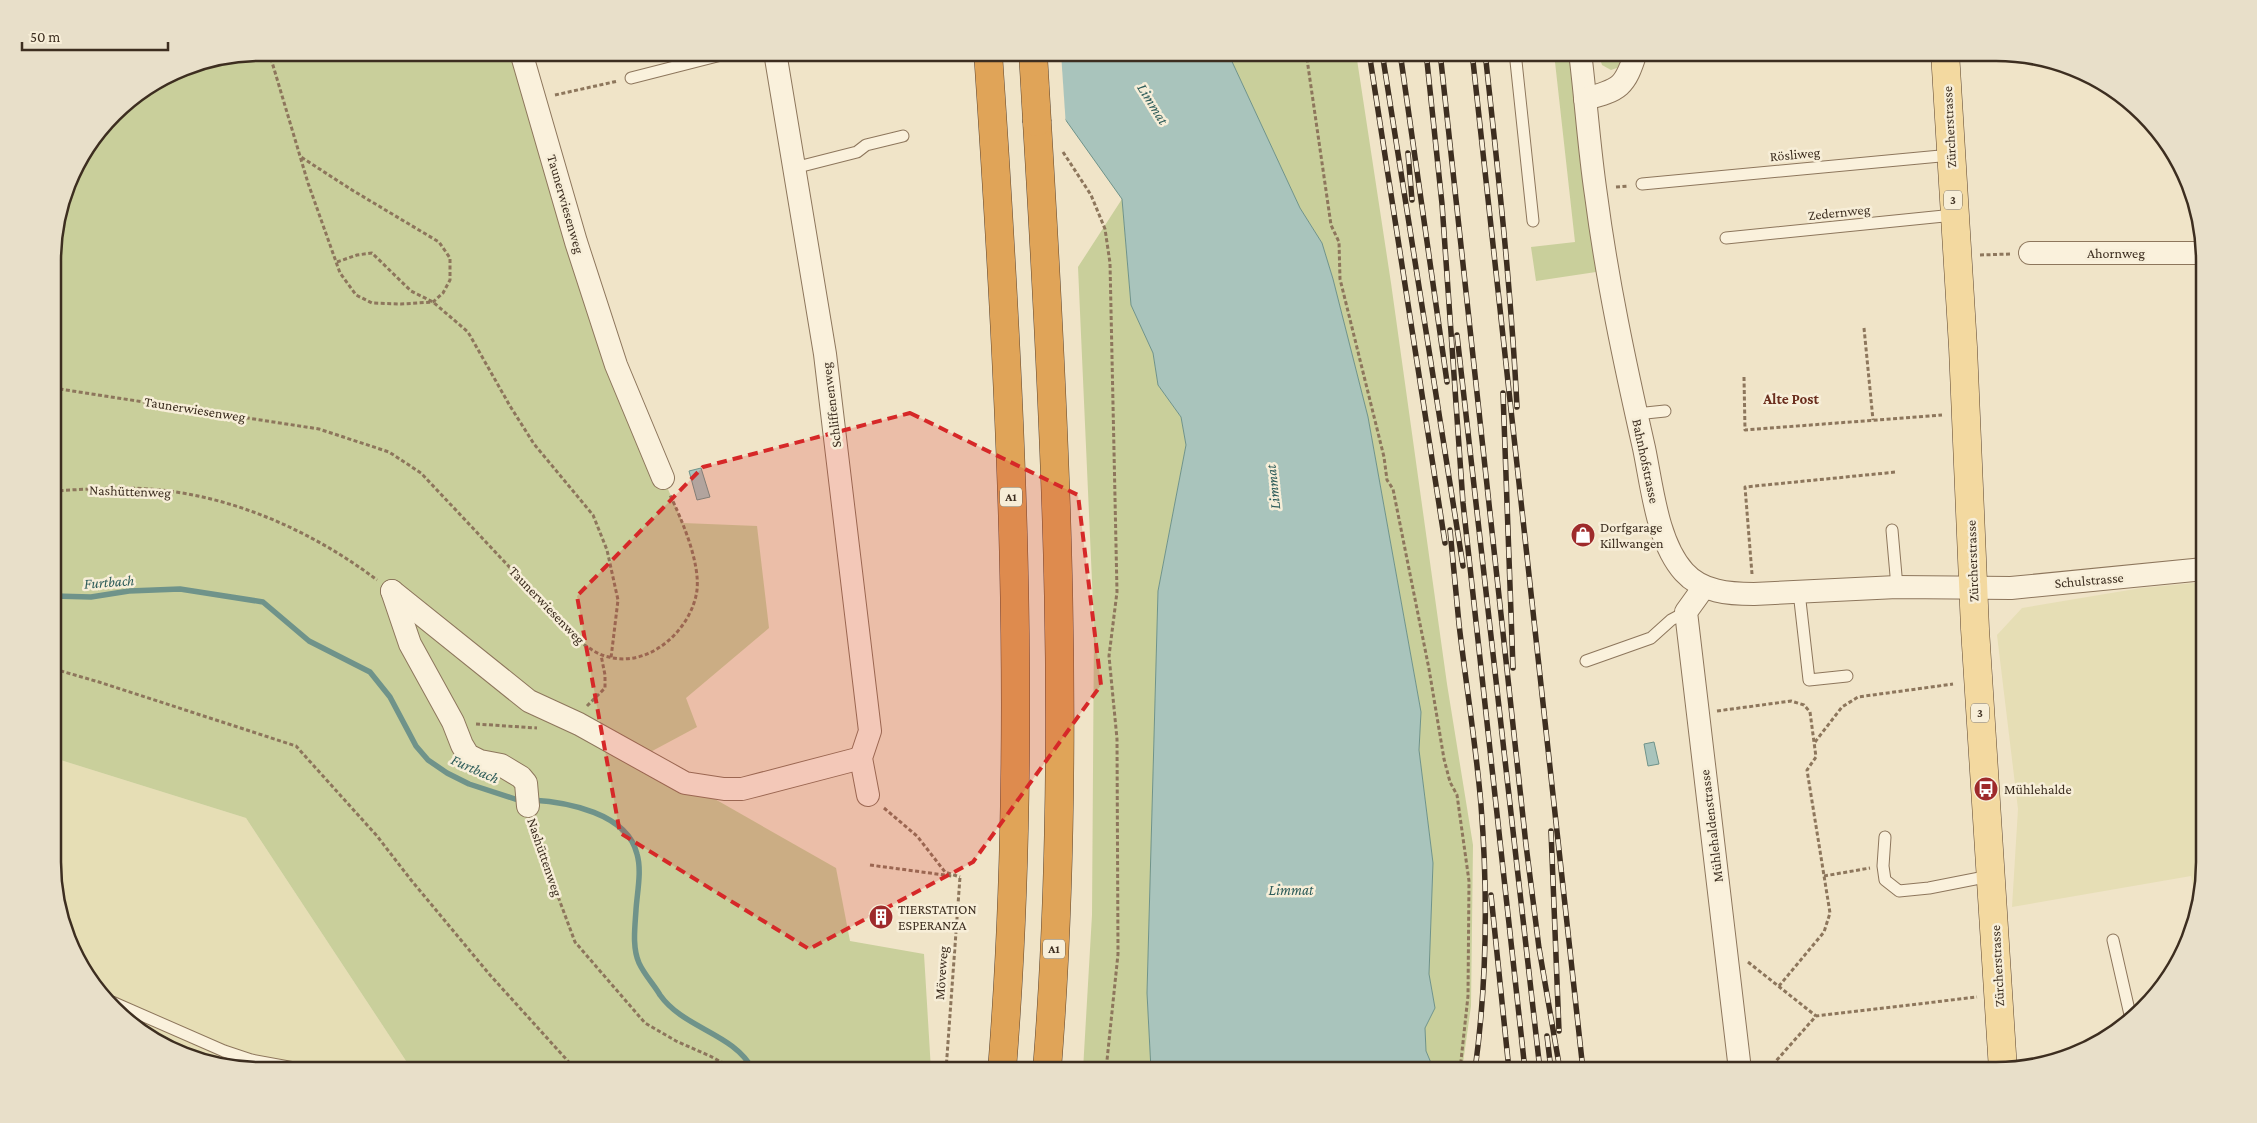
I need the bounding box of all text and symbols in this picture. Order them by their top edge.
scale bar [22,20,169,52]
text: 50 m [30,29,60,45]
water label: Limmat [1134,81,1172,128]
street label: Zürcherstrasse [1939,86,1959,168]
street label: Rösliweg [1769,144,1821,164]
street label: Taunerwiesenweg [544,153,588,255]
road number: 3 [1944,190,1962,210]
street label: Zedernweg [1807,201,1871,223]
street label: Ahornweg [2087,245,2145,261]
street label: Schliffenenweg [818,361,844,449]
district label: Alte Post [1762,391,1819,407]
street label: Taunerwiesenweg [143,393,247,425]
street label: Bahnhofstrasse [1629,417,1663,505]
water label: Limmat [1263,463,1283,510]
street label: Nashüttenweg [89,482,171,500]
road number: A1 [1000,488,1022,507]
place label: Dorfgarage Killwangen [1600,519,1664,551]
street label: Zürcherstrasse [1963,520,1981,602]
shop icon: Dorfgarage Killwangen [1570,522,1596,548]
street label: Taunerwiesenweg [506,563,588,647]
street label: Schulstrasse [2054,569,2124,591]
water label: Furtbach [83,572,135,592]
road number: 3 [1971,704,1989,722]
water label: Furtbach [449,751,501,787]
street label: Mühlehaldenstrasse [1696,769,1726,883]
bus stop icon: Mühlehalde [1973,776,1999,802]
place label: Mühlehalde [2004,781,2072,797]
street label: Nashüttenweg [524,816,566,899]
water label: Limmat [1269,882,1314,898]
place label: TIERSTATION ESPERANZA [898,901,977,933]
building icon: TIERSTATION ESPERANZA [868,904,894,930]
street label: Zürcherstrasse [1987,925,2007,1007]
road number: A1 [1043,940,1065,959]
street label: Möveweg [931,945,951,1001]

